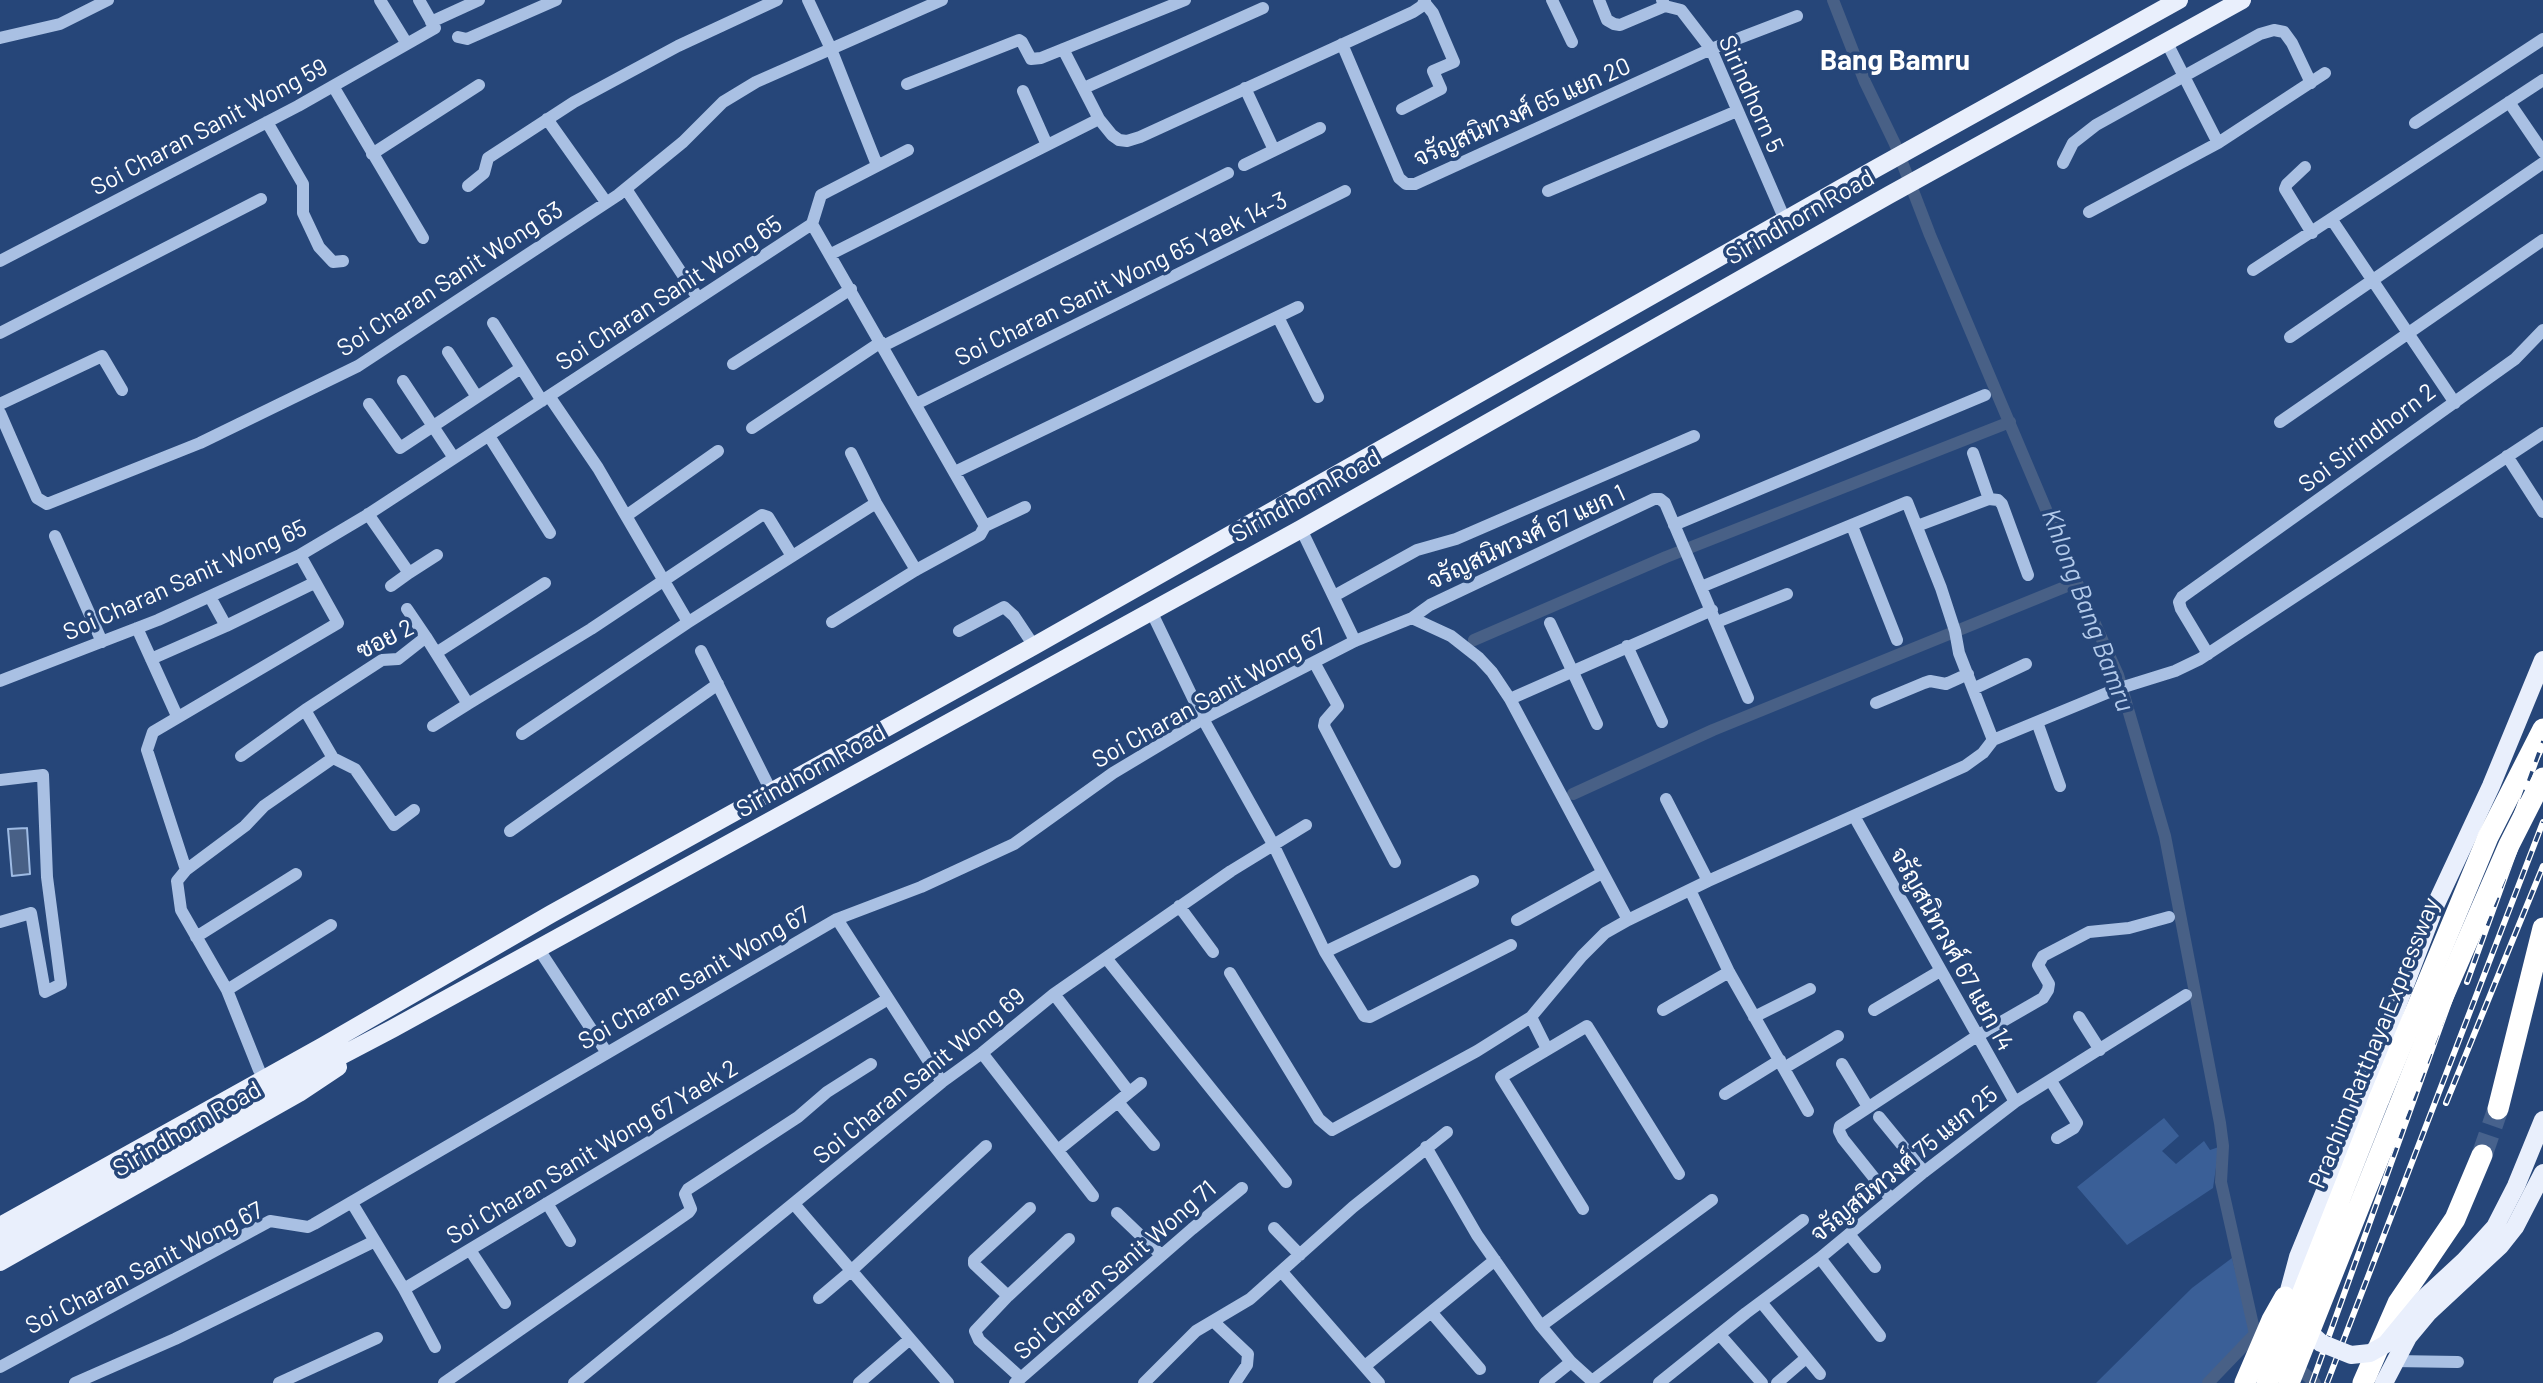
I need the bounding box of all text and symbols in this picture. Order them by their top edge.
street label: Sirindhorn 5 [1712,31,1790,157]
district label: Bang Bamru [1820,44,1970,78]
street label: จรัญสนิทวงศ์ 65 แยก 20 [1409,51,1635,173]
street label: Soi Charan Sanit Wong 59 [86,52,332,202]
street label: Sirindhorn Road [1721,163,1879,271]
street label: Soi Charan Sanit Wong 65 Yaek 14-3 [950,186,1292,372]
street label: Soi Charan Sanit Wong 63 [332,195,568,363]
street label: Soi Charan Sanit Wong 65 [551,209,787,377]
street label: Soi Sirindhorn 2 [2293,377,2441,499]
street label: Sirindhorn Road [1226,443,1386,549]
street label: จรัญสนิทวงศ์ 67 แยก 1 [1422,478,1630,596]
water label: Khlong Bang Bamru [2035,504,2141,716]
street label: Soi Charan Sanit Wong 65 [59,513,311,647]
street label: ซอย 2 [352,613,418,665]
street label: Soi Charan Sanit Wong 67 [1087,622,1331,774]
street label: Sirindhorn Road [731,718,891,824]
street label: จรัญสนิทวงศ์ 67 แยก 14 [1884,842,2020,1056]
street label: Prachim Ratthaya Expressway [2302,893,2446,1193]
street label: Soi Charan Sanit Wong 67 [573,900,815,1056]
street label: Soi Charan Sanit Wong 69 [807,982,1031,1170]
street label: Soi Charan Sanit Wong 67 Yaek 2 [441,1053,743,1251]
street label: Sirindhorn Road [108,1075,266,1183]
street label: จรัญสนิทวงศ์ 75 แยก 25 [1805,1080,2003,1248]
street label: Soi Charan Sanit Wong 71 [1008,1174,1222,1366]
street label: Soi Charan Sanit Wong 67 [20,1196,268,1340]

